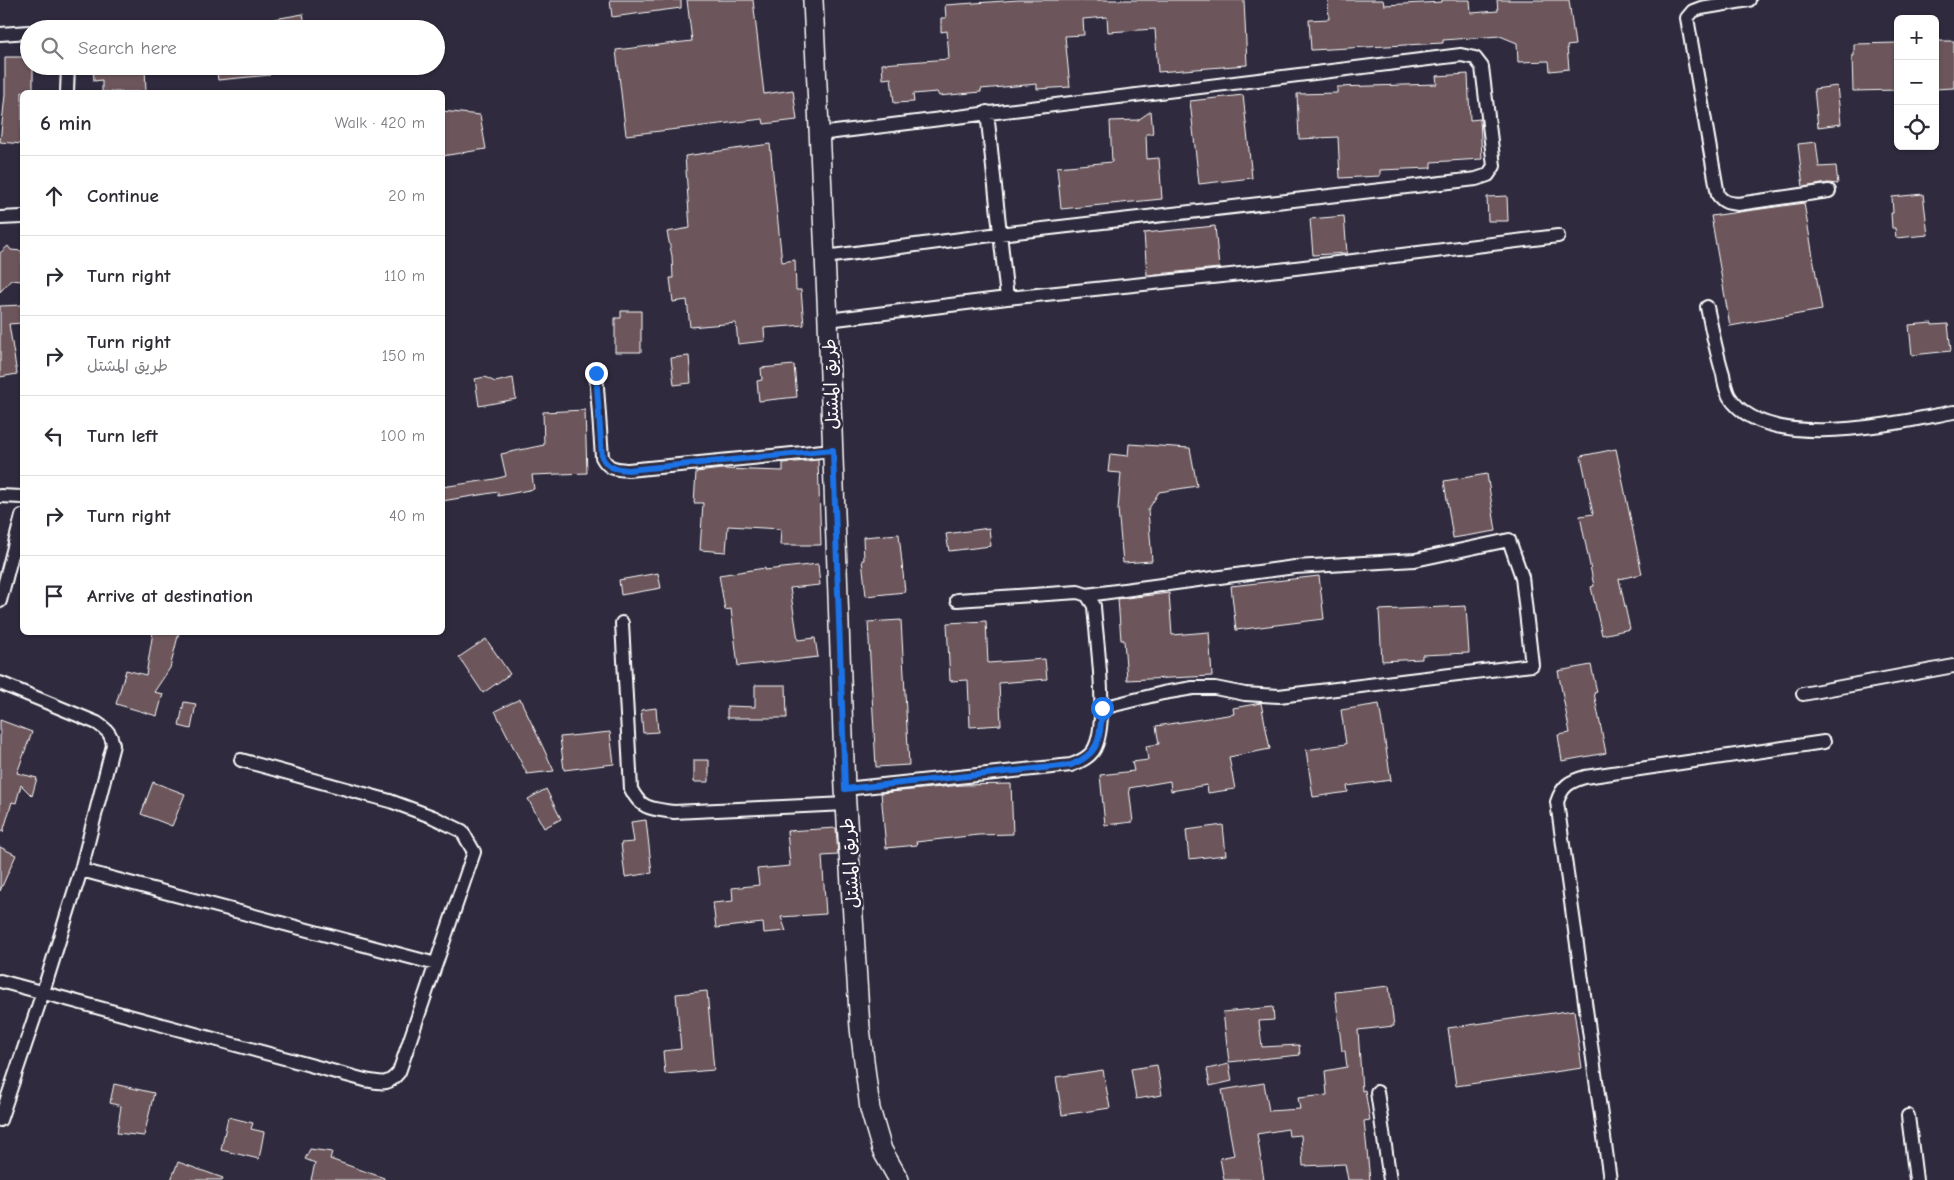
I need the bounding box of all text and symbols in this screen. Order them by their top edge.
map controls [1894,15,1939,150]
button: + [1894,15,1939,60]
search box [20,20,445,75]
icon: search [38,34,66,62]
text: Search here [78,37,177,59]
button: − [1894,60,1939,105]
button: locate [1894,105,1939,150]
text: 6 min [40,111,92,135]
text: Walk · 420 m [335,114,425,132]
icon: ahead [40,182,68,210]
text: Continue [87,185,159,207]
text: 20 m [388,187,425,205]
icon: right [40,262,68,290]
text: Turn right [87,265,171,287]
text: 110 m [384,267,425,285]
text: Turn right [87,331,171,353]
street label: طريق المشتل [819,338,844,430]
icon: right [40,342,68,370]
text: 150 m [382,347,425,365]
text: طريق المشتل [87,357,168,375]
route end [585,362,608,385]
icon: left [40,422,68,450]
text: Turn left [87,425,158,447]
text: 100 m [381,427,425,445]
icon: right [40,502,68,530]
text: Turn right [87,505,171,527]
text: 40 m [389,507,425,525]
icon: arrive [40,582,68,610]
text: Arrive at destination [87,585,253,607]
route start [1091,697,1114,720]
street label: طريق المشتل [837,817,864,909]

